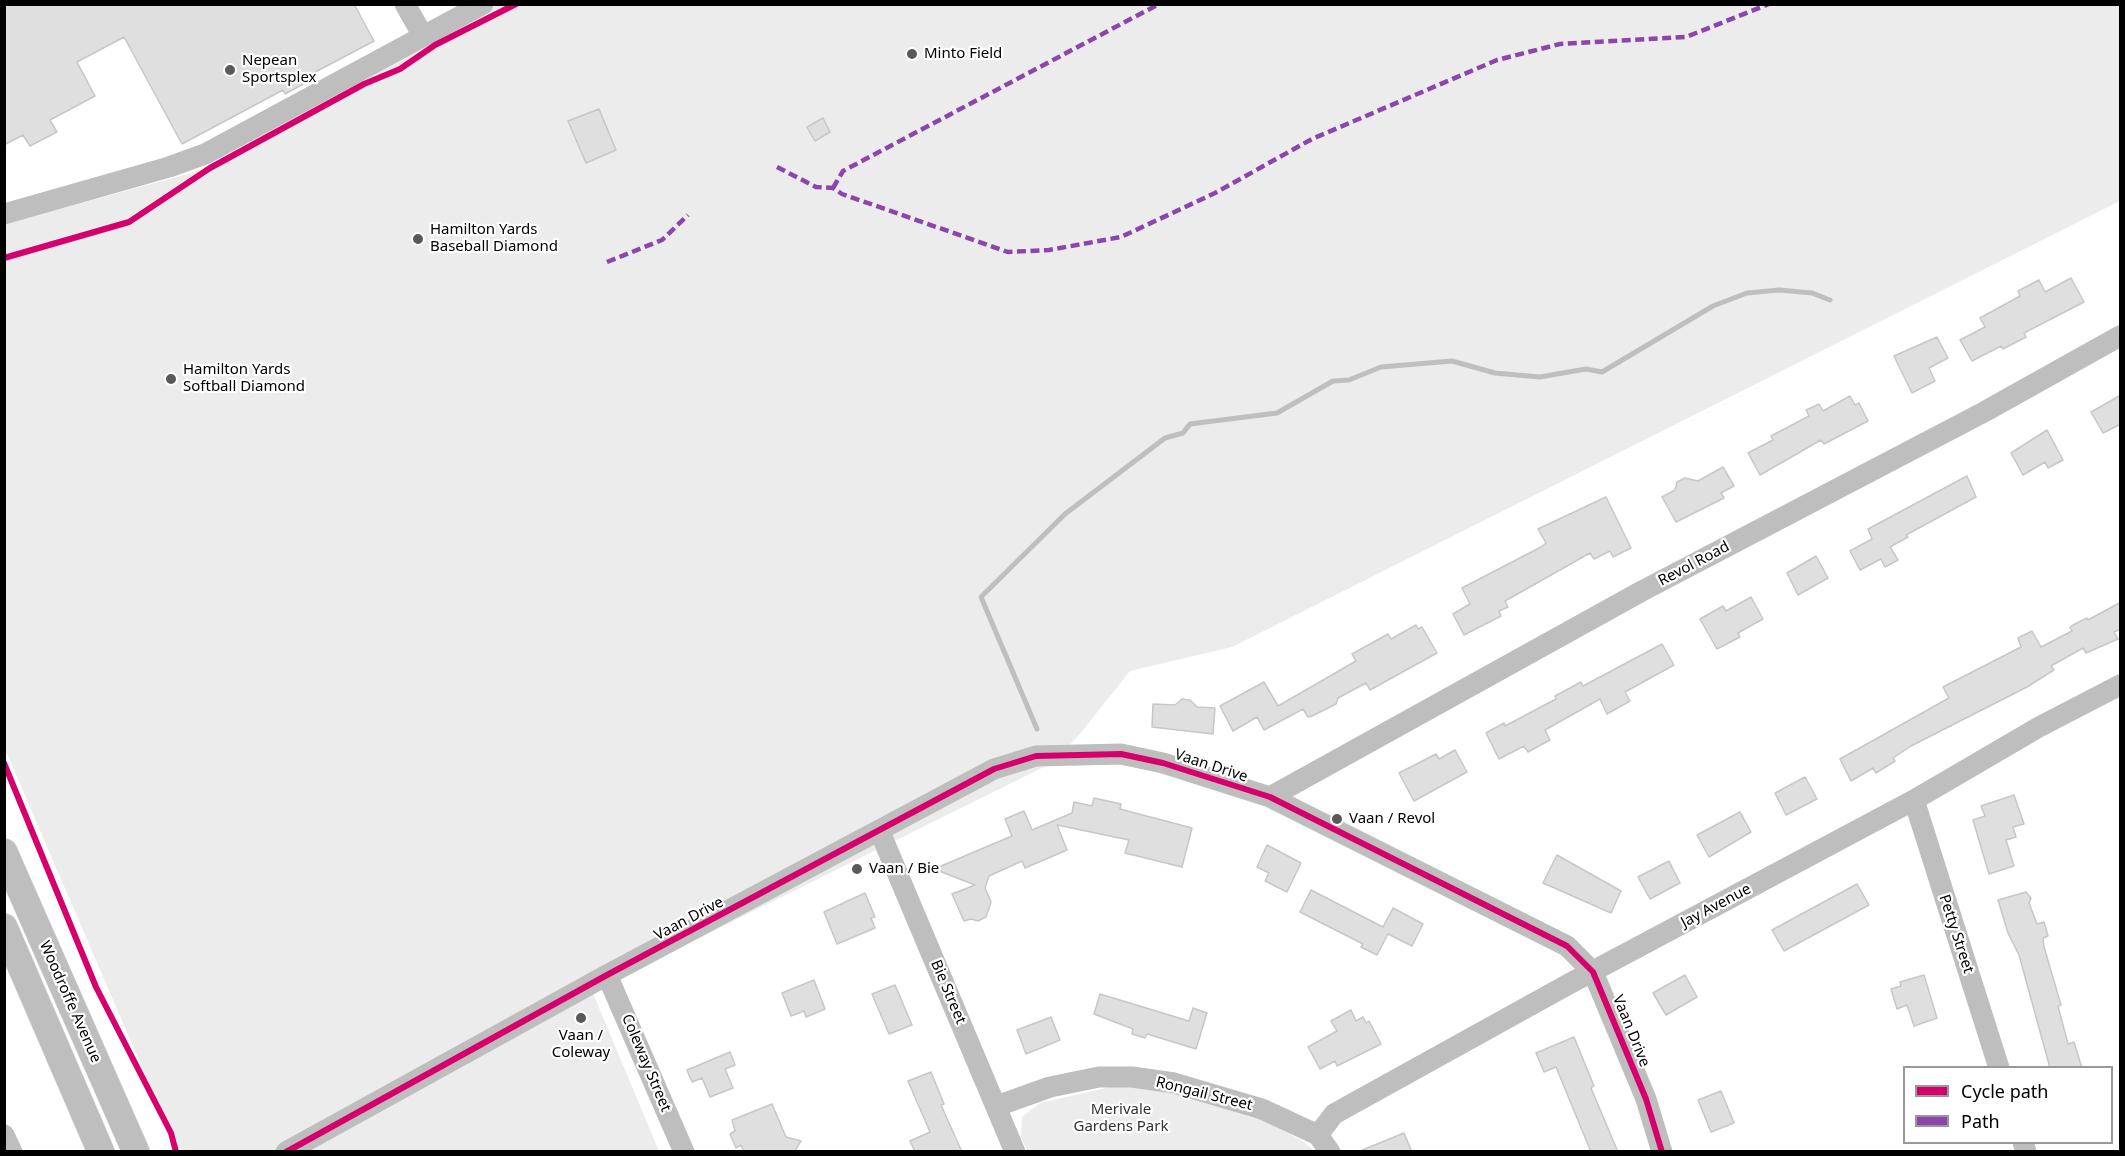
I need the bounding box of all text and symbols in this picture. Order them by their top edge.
place label: Minto Field [924,45,1002,63]
marker: Minto Field [905,47,919,61]
place label: Nepean Sportsplex [242,52,317,87]
marker: Nepean Sportsplex [223,63,237,77]
place label: Hamilton Yards Baseball Diamond [430,221,558,256]
marker: Hamilton Yards Baseball Diamond [411,232,425,246]
place label: Hamilton Yards Softball Diamond [183,361,305,396]
marker: Hamilton Yards Softball Diamond [164,372,178,386]
street label: Revol Road [1655,538,1733,590]
street label: Vaan Drive [1172,746,1250,786]
place label: Vaan / Revol [1349,810,1435,828]
marker: Vaan / Revol [1330,812,1344,826]
place label: Vaan / Bie [869,860,939,878]
marker: Vaan / Bie [850,862,864,876]
street label: Jay Avenue [1678,880,1754,932]
street label: Petty Street [1935,892,1977,976]
street label: Vaan Drive [651,893,727,945]
street label: Woodroffe Avenue [35,938,105,1066]
street label: Bie Street [926,957,970,1027]
street label: Vaan Drive [1608,992,1654,1070]
marker: Vaan / Coleway [574,1011,588,1025]
street label: Coleway Street [617,1012,675,1114]
place label: Vaan / Coleway [552,1027,610,1062]
legend [1903,1066,2113,1144]
street label: Rongail Street [1154,1073,1254,1115]
text: Cycle path [1961,1079,2048,1103]
park label: Merivale Gardens Park [1074,1101,1168,1136]
text: Path [1961,1109,2000,1133]

